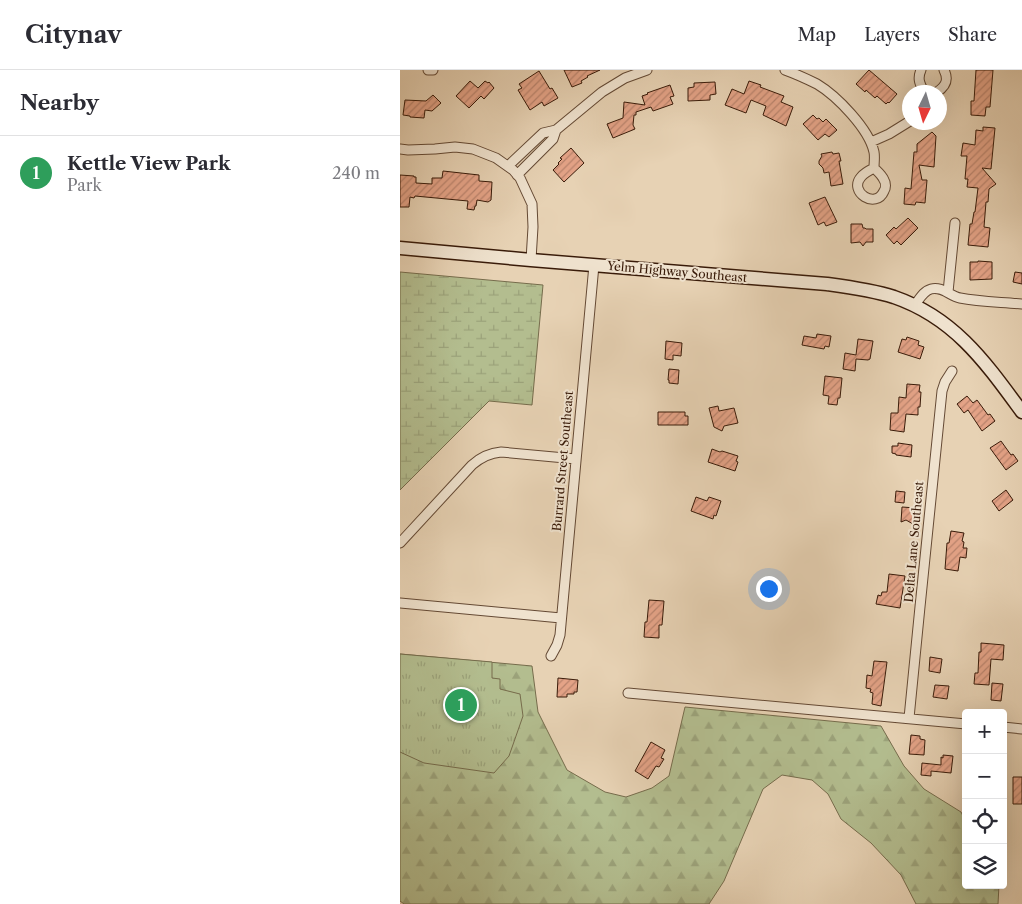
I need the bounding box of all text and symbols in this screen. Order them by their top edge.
text: Citynav [25,20,122,49]
text: Map [798,24,836,46]
text: Layers [864,24,920,46]
text: Share [948,24,997,46]
north arrow [902,85,947,130]
text: Nearby [20,90,99,115]
text: Kettle View Park [67,152,231,175]
text: 1 [32,163,40,183]
text: 240 m [332,163,380,183]
text: Park [67,175,102,195]
street label: Yelm Highway Southeast [605,258,748,285]
street label: Burrard Street Southeast [549,389,576,532]
street label: Delta Lane Southeast [901,480,926,603]
your location [756,576,782,602]
pin: 1 [445,686,477,724]
map controls [962,709,1007,889]
button: + [962,709,1007,754]
button: − [962,754,1007,799]
button: locate [962,799,1007,844]
button: layers [962,844,1007,889]

